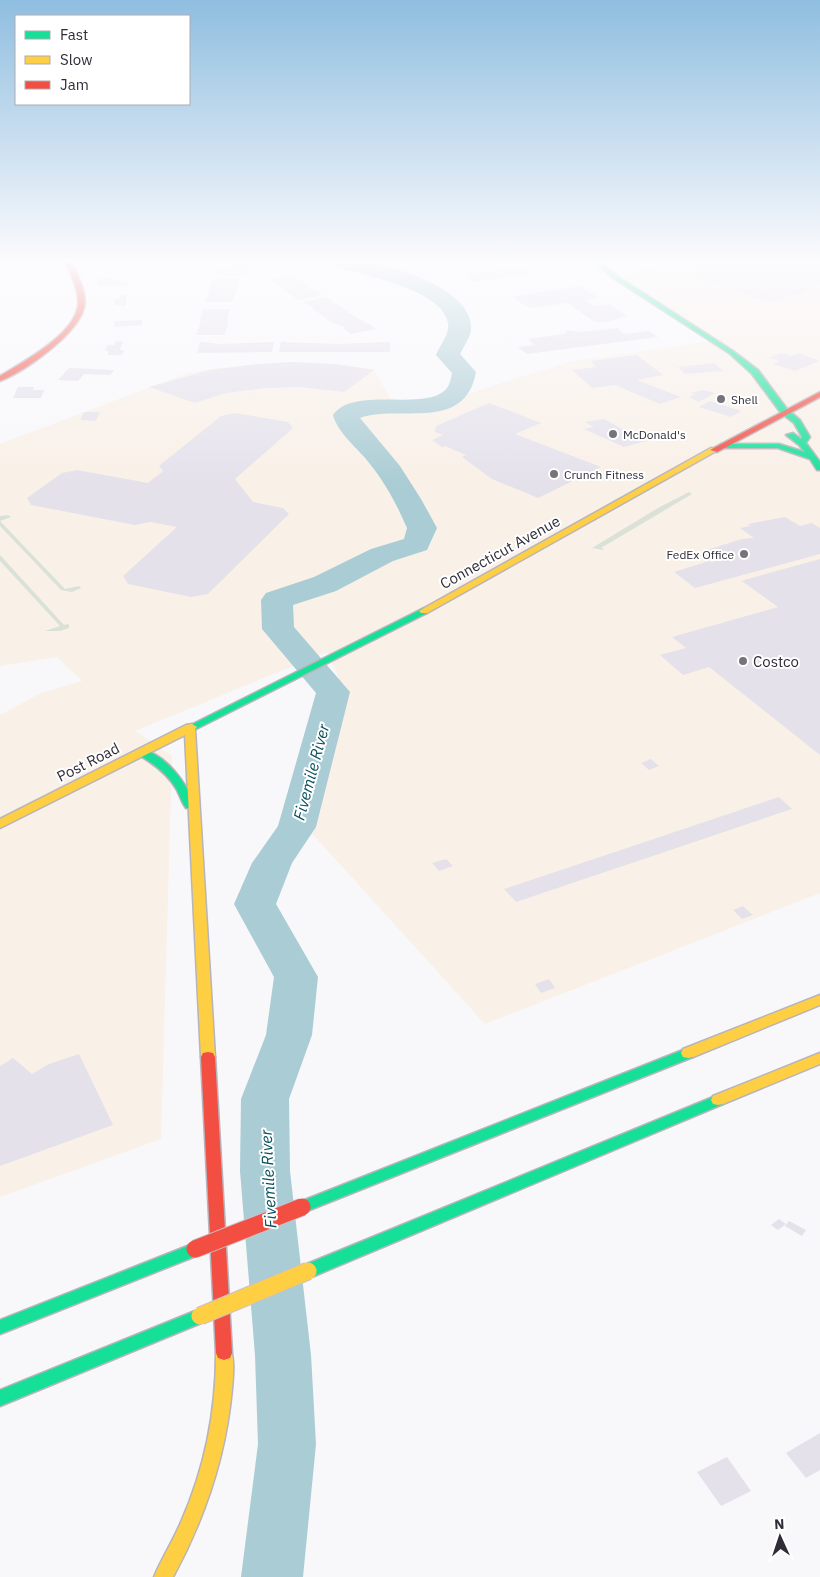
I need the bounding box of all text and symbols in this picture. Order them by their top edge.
legend [15,15,190,105]
text: Fast [60,25,88,44]
text: Slow [60,50,93,69]
text: Jam [60,75,89,94]
place label: Shell [731,392,758,407]
marker: Shell [715,393,727,405]
place label: McDonald's [623,427,686,442]
marker: McDonald's [607,428,619,440]
place label: Crunch Fitness [564,467,644,482]
marker: Crunch Fitness [548,468,560,480]
street label: Connecticut Avenue [437,511,563,593]
place label: FedEx Office [666,547,734,562]
marker: FedEx Office [738,548,750,560]
place label: Costco [753,652,799,671]
marker: Costco [737,655,749,667]
water label: Fivemile River [289,721,334,822]
street label: Post Road [54,738,122,786]
water label: Fivemile River [255,1128,281,1229]
north arrow [755,1512,805,1562]
text: N [774,1515,785,1533]

